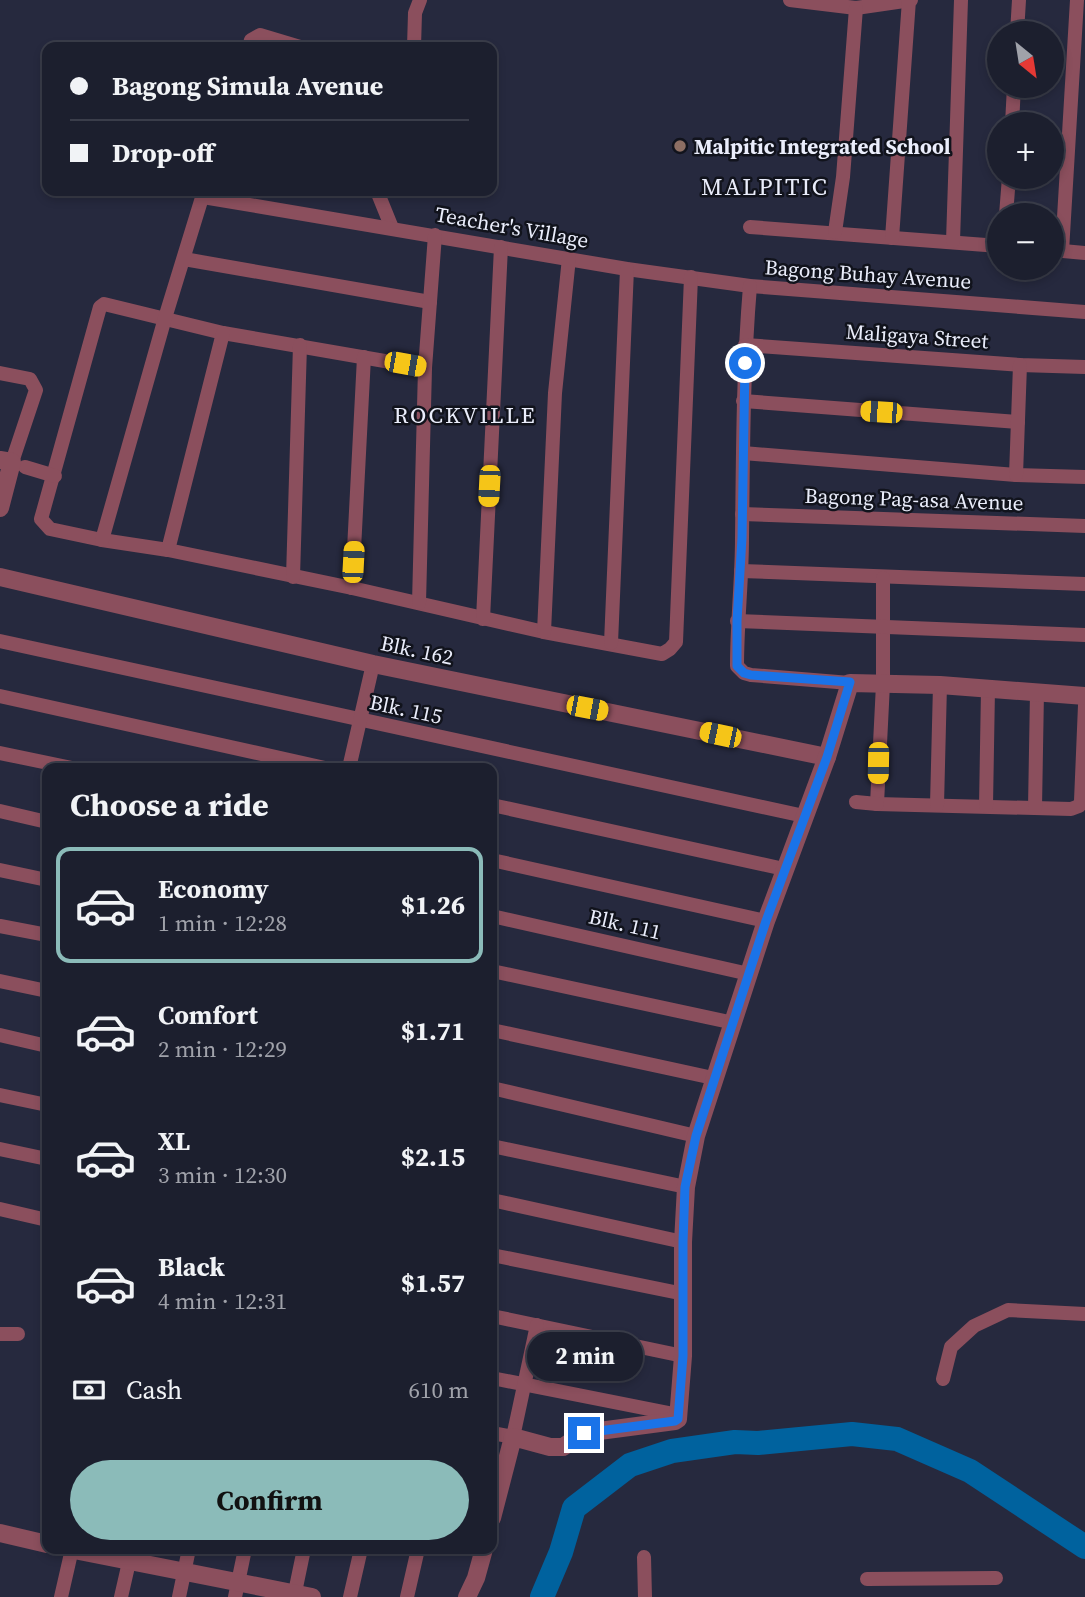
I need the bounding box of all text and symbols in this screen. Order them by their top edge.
north arrow [987,21,1064,98]
map controls [987,21,1064,280]
text: Bagong Simula Avenue [112,68,383,104]
button: + [987,112,1064,189]
place label: Malpitic Integrated School [694,132,951,161]
text: Drop-off [112,135,214,171]
marker: Malpitic Integrated School [672,138,688,154]
district label: MALPITIC [701,170,829,203]
street label: Teacher's Village [433,199,591,255]
button: − [987,203,1064,280]
street label: Bagong Buhay Avenue [764,252,972,296]
street label: Maligaya Street [845,317,989,355]
route start [729,347,761,379]
car [383,350,428,378]
district label: ROCKVILLE [393,399,537,431]
car [860,400,903,424]
car [478,464,501,508]
street label: Bagong Pag-asa Avenue [804,481,1024,517]
car [342,540,365,584]
street label: Blk. 162 [378,628,456,672]
street label: Blk. 115 [367,687,445,731]
car [565,694,610,722]
car [698,720,743,750]
car [868,742,889,784]
text: Choose a ride [70,783,269,827]
text: Economy [158,871,269,907]
icon: car [74,874,137,937]
text: $1.26 [401,887,465,923]
street label: Blk. 111 [586,902,664,946]
text: 1 min · 12:28 [158,907,287,939]
text: Comfort [158,997,258,1033]
icon: car [74,1000,137,1063]
text: $1.71 [401,1013,465,1049]
text: 2 min · 12:29 [158,1033,287,1065]
text: XL [158,1123,190,1159]
icon: car [74,1126,137,1189]
text: $2.15 [401,1139,465,1175]
text: 3 min · 12:30 [158,1159,287,1191]
text: Black [158,1249,225,1285]
icon: car [74,1252,137,1315]
text: $1.57 [401,1265,465,1301]
text: 4 min · 12:31 [158,1285,287,1317]
callout: 2 min [526,1332,642,1380]
text: 2 min [555,1340,615,1372]
icon: cash [70,1371,108,1409]
text: Cash [126,1372,182,1408]
text: 610 m [408,1374,469,1406]
route end [568,1417,600,1449]
button: Confirm [70,1460,469,1540]

